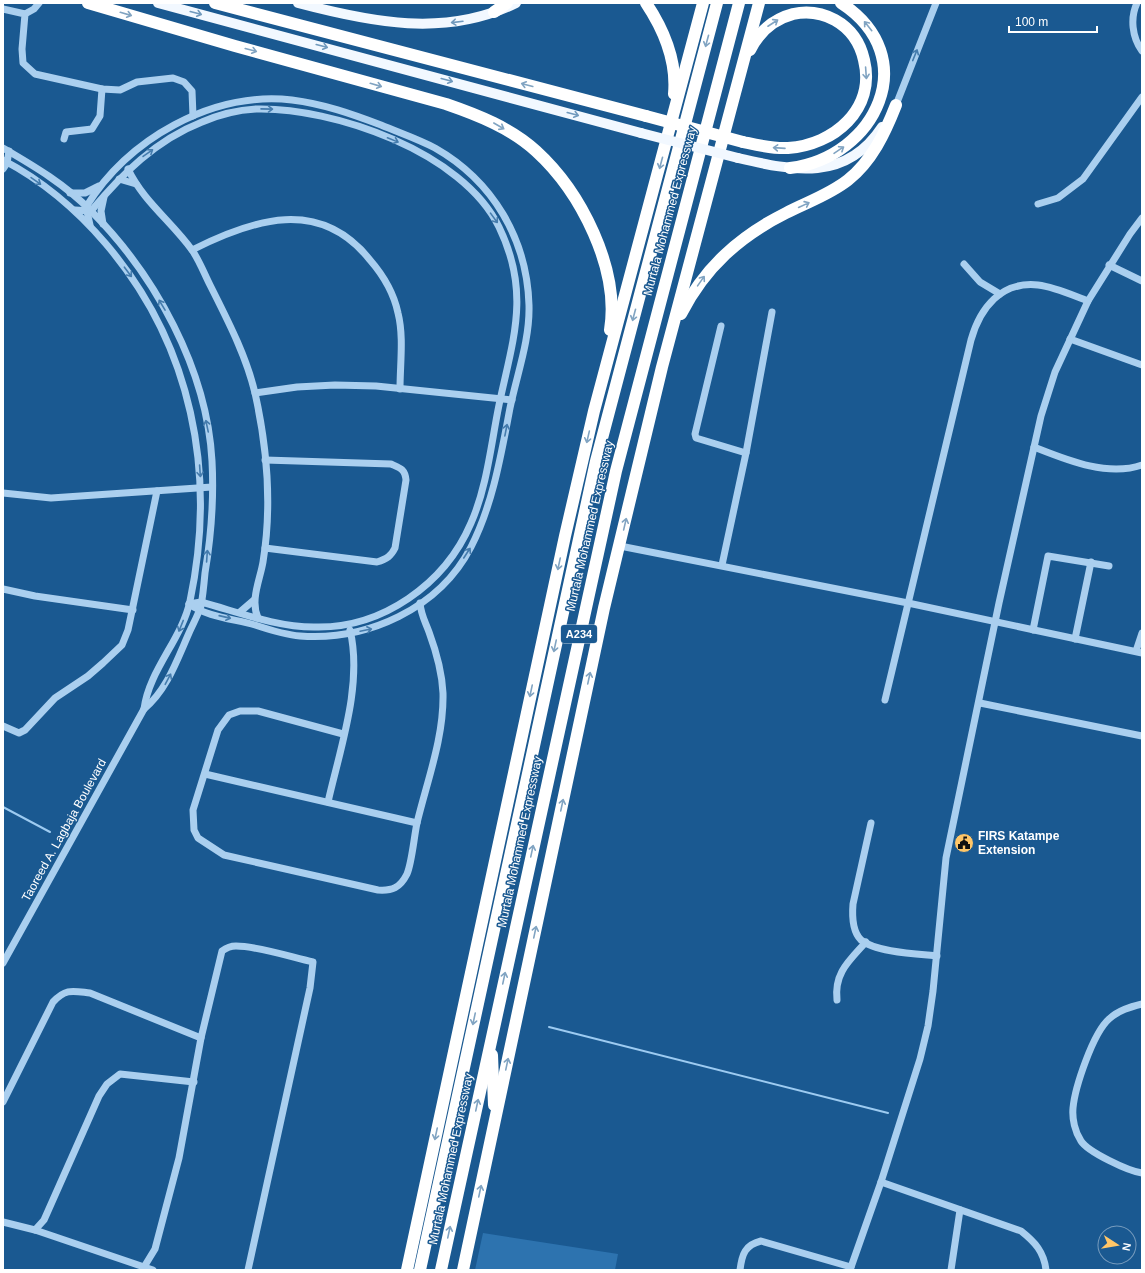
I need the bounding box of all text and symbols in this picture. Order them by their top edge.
scale bar [1009,8,1097,34]
one-way arrow [189,10,202,17]
one-way arrow [119,11,132,18]
text: 100 m [1015,15,1048,29]
one-way arrow [451,18,464,25]
one-way arrow [768,19,779,27]
one-way arrow [864,21,873,31]
one-way arrow [703,34,710,47]
one-way arrow [315,43,328,51]
one-way arrow [244,47,257,54]
one-way arrow [912,50,920,62]
one-way arrow [863,66,870,79]
one-way arrow [440,77,453,84]
one-way arrow [521,81,534,88]
one-way arrow [369,82,382,89]
one-way arrow [260,106,273,113]
one-way arrow [566,111,579,118]
one-way arrow [493,122,505,130]
street label: Murtala Mohammed Expressway [641,125,699,297]
one-way arrow [386,137,398,144]
one-way arrow [773,144,786,151]
one-way arrow [833,146,844,154]
one-way arrow [142,149,153,157]
one-way arrow [657,156,664,169]
one-way arrow [30,177,41,185]
one-way arrow [797,201,809,208]
one-way arrow [490,213,498,224]
one-way arrow [123,266,132,277]
one-way arrow [697,276,705,287]
one-way arrow [158,299,166,311]
one-way arrow [630,308,637,321]
one-way arrow [202,420,210,433]
one-way arrow [502,424,510,437]
one-way arrow [584,430,591,443]
street label: Murtala Mohammed Expressway [564,439,616,613]
one-way arrow [196,464,203,477]
one-way arrow [621,518,629,531]
one-way arrow [463,548,471,559]
one-way arrow [204,550,211,563]
one-way arrow [554,557,562,570]
one-way arrow [218,614,231,622]
one-way arrow [176,619,184,631]
one-way arrow [359,625,372,633]
road number: A234 [561,625,597,643]
one-way arrow [550,639,558,652]
one-way arrow [586,672,594,685]
one-way arrow [165,673,172,685]
one-way arrow [527,684,535,697]
street label: Murtala Mohammed Expressway [495,755,545,929]
street label: Taoreed A. Lagbaja Boulevard [19,756,109,904]
one-way arrow [559,799,567,812]
place label: FIRS Katampe Extension [978,829,1060,857]
public building icon: FIRS Katampe Extension [953,832,975,854]
one-way arrow [528,845,536,858]
one-way arrow [532,926,540,939]
one-way arrow [501,972,509,985]
one-way arrow [469,1012,477,1025]
one-way arrow [504,1058,512,1071]
street label: Murtala Mohammed Expressway [426,1072,476,1246]
one-way arrow [473,1099,481,1112]
one-way arrow [431,1127,439,1140]
one-way arrow [476,1185,484,1198]
north arrow [1097,1225,1137,1265]
one-way arrow [446,1226,454,1239]
text: N [1120,1242,1133,1252]

